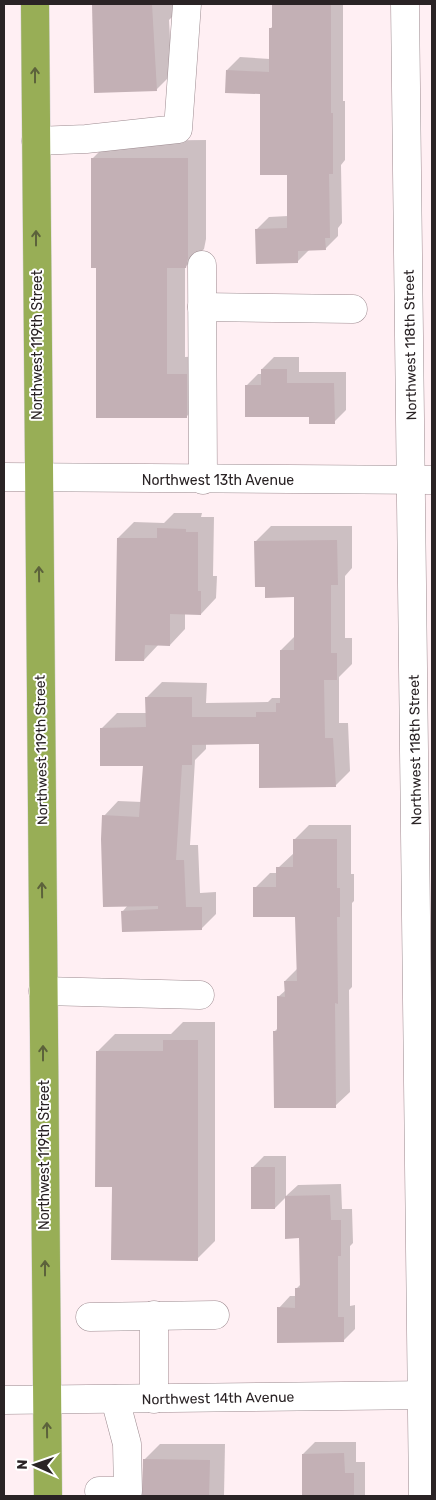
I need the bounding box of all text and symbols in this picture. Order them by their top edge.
one-way arrow [30,67,40,84]
one-way arrow [31,230,41,246]
street label: Northwest 119th Street [29,269,46,420]
street label: Northwest 118th Street [401,269,420,420]
street label: Northwest 13th Avenue [142,472,294,489]
one-way arrow [34,566,44,582]
street label: Northwest 119th Street [32,674,51,825]
street label: Northwest 118th Street [406,674,425,825]
one-way arrow [37,882,47,898]
one-way arrow [38,1045,48,1061]
street label: Northwest 119th Street [36,1079,53,1230]
one-way arrow [40,1260,50,1276]
street label: Northwest 14th Avenue [142,1389,295,1408]
one-way arrow [42,1422,52,1438]
north arrow [10,1440,60,1490]
text: N [14,1459,31,1470]

